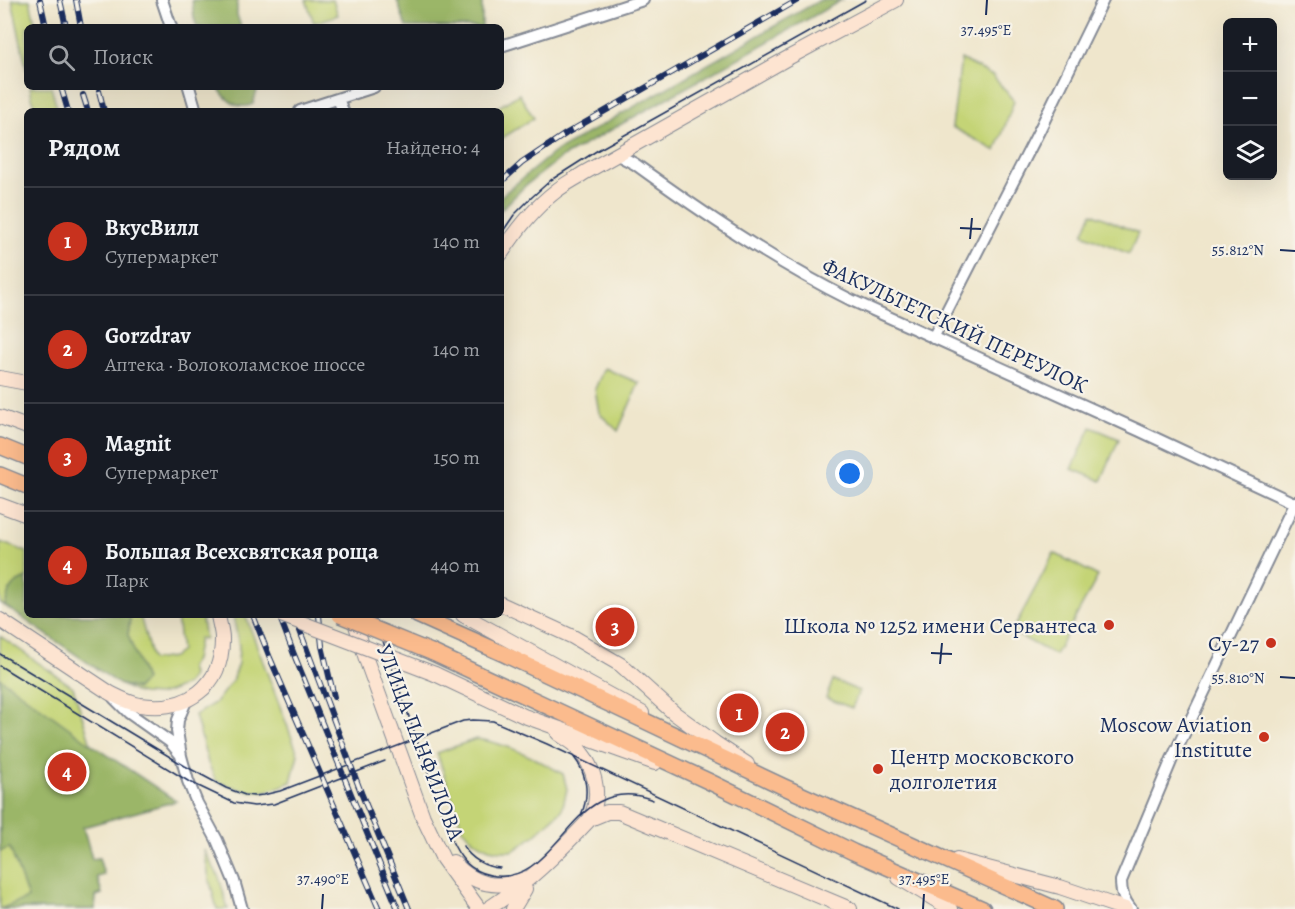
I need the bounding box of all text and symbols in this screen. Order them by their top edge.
map controls [1223,18,1277,180]
button: + [1223,18,1277,72]
text: 37.495°E [961,20,1011,40]
search box [24,24,504,90]
icon: search [45,41,78,74]
text: Поиск [93,42,153,72]
button: − [1223,72,1277,126]
button: layers [1223,126,1277,180]
text: Рядом [48,130,120,165]
text: Найдено: 4 [386,134,480,161]
text: ВкусВилл [105,213,199,243]
text: 1 [64,228,71,255]
text: 140 m [433,228,480,255]
text: 55.812°N [1212,240,1264,260]
text: Супермаркет [105,243,219,270]
street label: ФАКУЛЬТЕТСКИЙ ПЕРЕУЛОК [817,251,1092,401]
text: Gorzdrav [105,321,191,351]
text: 2 [63,336,72,363]
text: 140 m [433,336,480,363]
text: Аптека · Волоколамское шоссе [105,351,365,378]
text: Magnit [105,429,171,459]
text: 3 [63,444,72,471]
text: 150 m [433,444,480,471]
text: Супермаркет [105,459,219,486]
your location [835,459,864,488]
text: Большая Всехсвятская роща [105,537,378,567]
text: 4 [63,552,72,579]
text: 440 m [431,552,480,579]
text: Парк [105,567,149,594]
pin: 3 [596,604,634,650]
place label: Школа № 1252 имени Сервантеса [783,611,1098,641]
marker: Школа № 1252 имени Сервантеса [1102,618,1116,632]
place label: Су-27 [1208,629,1260,659]
marker: Су-27 [1264,636,1278,650]
street label: УЛИЦА ПАНФИЛОВА [369,640,472,846]
text: 55.810°N [1211,668,1265,688]
pin: 1 [720,690,758,736]
pin: 2 [766,710,804,754]
place label: Moscow Aviation Institute [1099,710,1252,765]
marker: Moscow Aviation Institute [1257,730,1271,744]
place label: Центр московского долголетия [889,742,1074,797]
pin: 4 [48,750,86,794]
marker: Центр московского долголетия [871,762,885,776]
text: 37.490°E [297,869,349,889]
text: 37.495°E [899,869,949,889]

